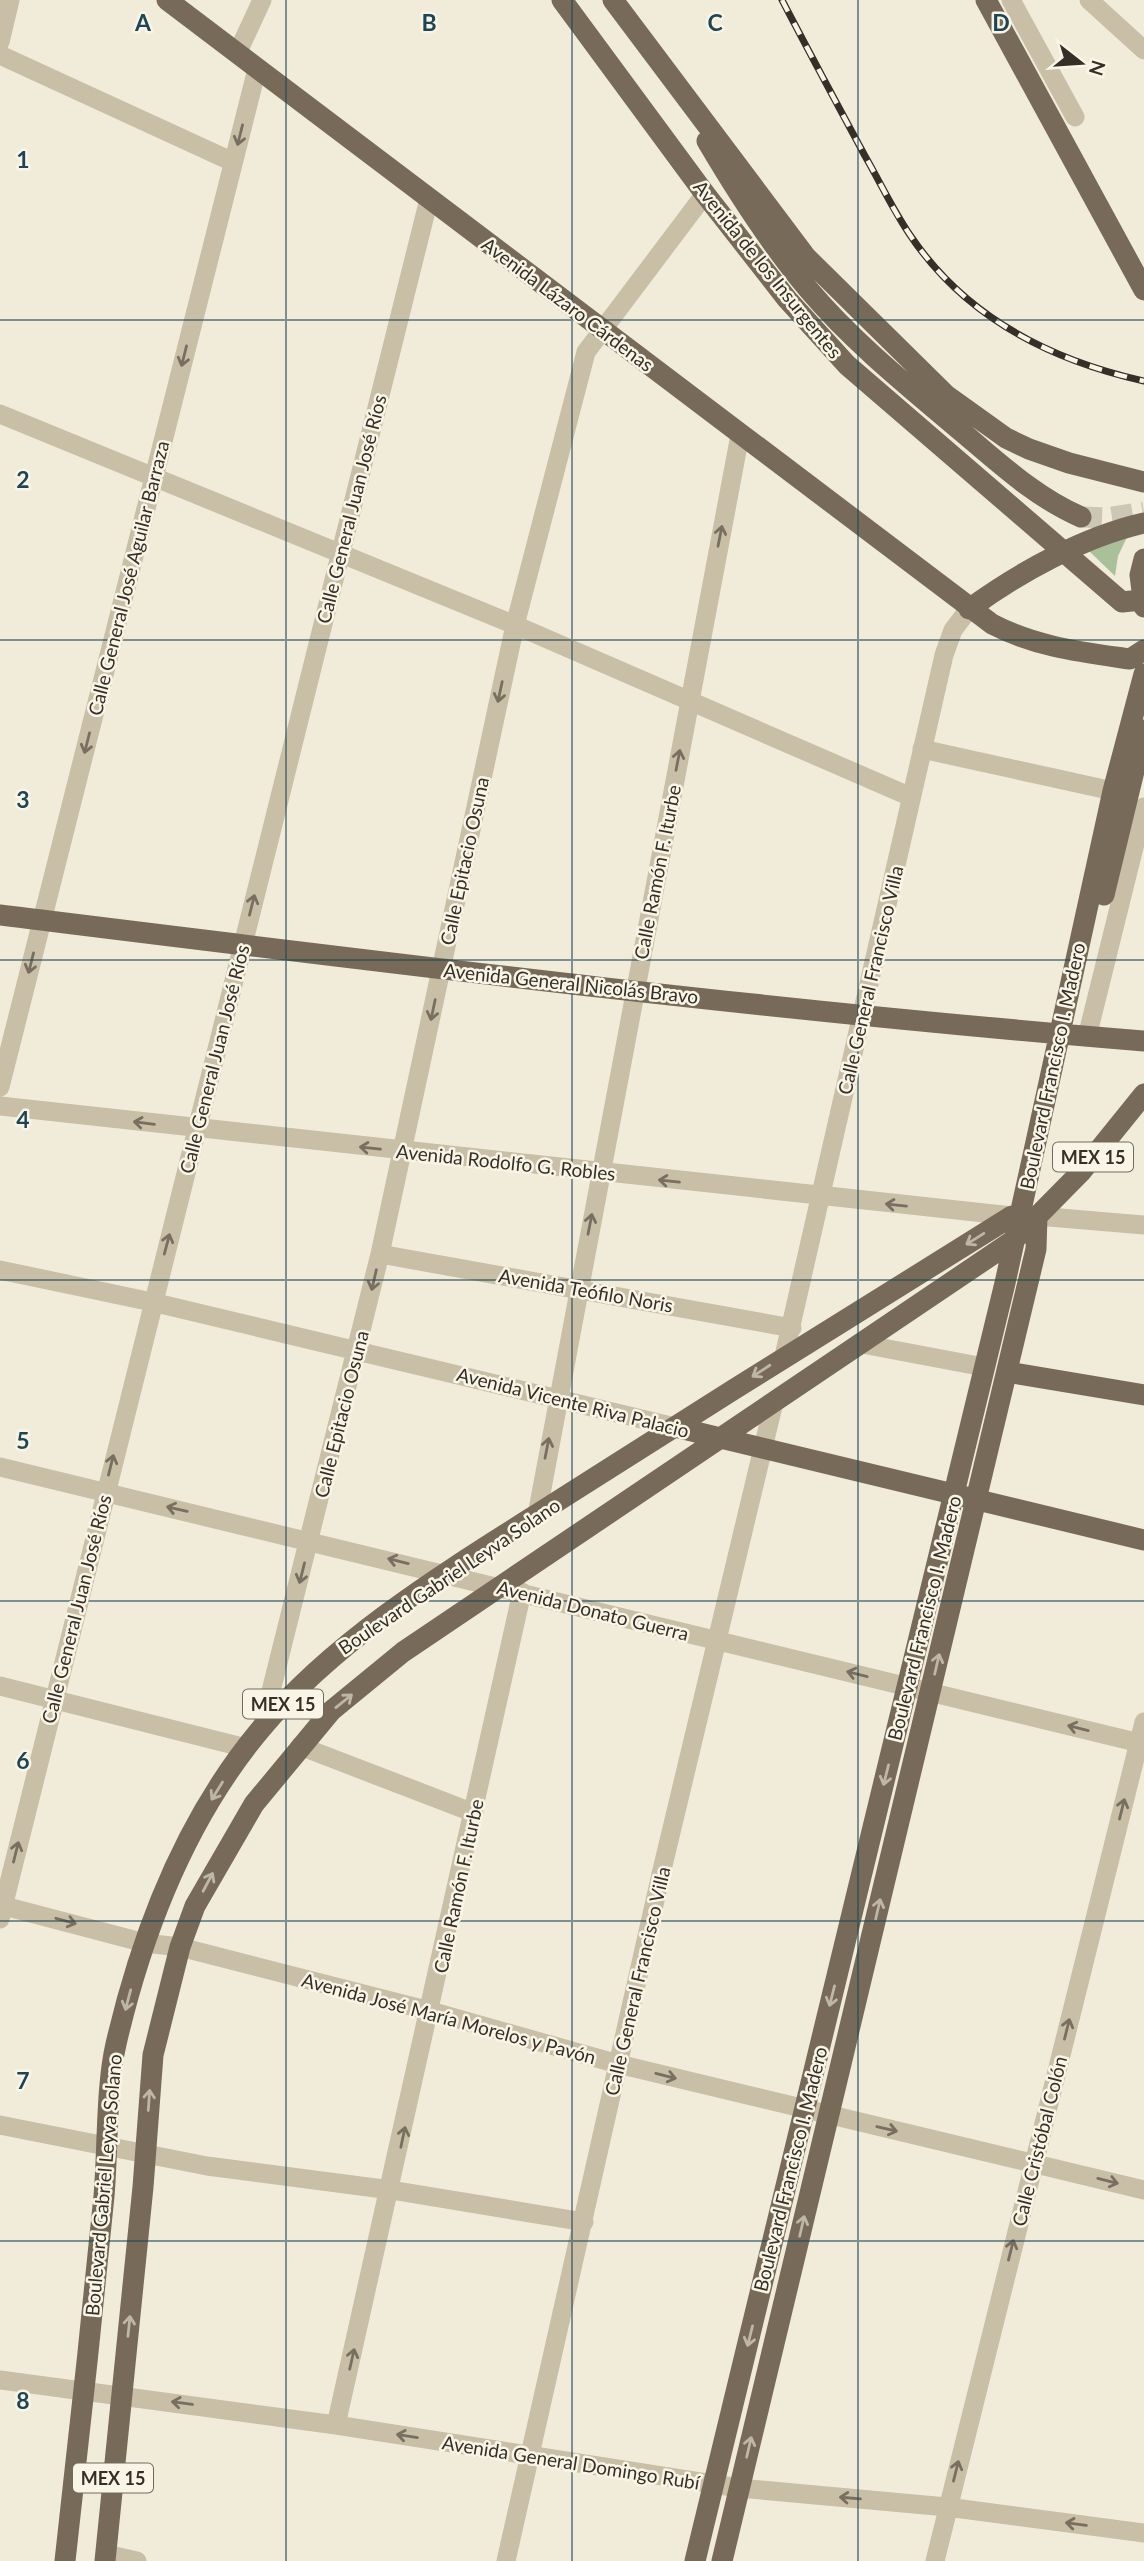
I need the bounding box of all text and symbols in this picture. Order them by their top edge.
text: A [134,8,152,36]
text: B [421,8,437,36]
text: C [707,8,723,36]
text: D [992,8,1010,36]
north arrow [1046,28,1116,98]
text: N [1085,58,1111,78]
one-way arrow [233,123,246,146]
text: 1 [16,145,30,173]
street label: Avenida de los Insurgentes [689,175,847,363]
street label: Avenida Lázaro Cárdenas [478,232,658,376]
one-way arrow [177,344,190,367]
street label: Calle General Juan José Ríos [311,392,391,626]
street label: Calle General José Aguilar Barraza [83,438,173,718]
text: 2 [16,465,30,493]
one-way arrow [714,525,728,548]
one-way arrow [493,680,507,703]
one-way arrow [80,731,93,753]
one-way arrow [672,749,685,772]
street label: Calle Epitacio Osuna [435,775,493,947]
street label: Calle Ramón F. Iturbe [629,783,685,961]
text: 3 [16,785,30,813]
street label: Calle General Francisco Villa [832,863,908,1097]
one-way arrow [246,894,259,917]
street label: Boulevard Francisco I. Madero [1015,941,1089,1191]
street label: Calle General Juan José Ríos [174,942,254,1176]
one-way arrow [24,951,37,974]
street label: Avenida General Nicolás Bravo [443,958,699,1008]
one-way arrow [425,998,439,1021]
text: 4 [16,1105,30,1133]
one-way arrow [133,1116,156,1129]
street label: Avenida Rodolfo G. Robles [395,1139,617,1185]
one-way arrow [359,1141,382,1154]
road number: MEX 15 [1053,1142,1133,1172]
one-way arrow [659,1174,681,1187]
one-way arrow [885,1198,907,1211]
one-way arrow [583,1213,597,1236]
one-way arrow [966,1232,986,1246]
one-way arrow [161,1233,174,1256]
street label: Avenida Teófilo Noris [497,1263,675,1317]
one-way arrow [367,1268,380,1291]
street label: Calle Epitacio Osuna [309,1328,373,1500]
street label: Avenida Vicente Riva Palacio [454,1362,692,1442]
one-way arrow [751,1365,771,1379]
text: 5 [16,1426,30,1454]
one-way arrow [541,1437,554,1460]
one-way arrow [105,1454,118,1477]
street label: Calle General Juan José Ríos [36,1492,116,1726]
street label: Boulevard Gabriel Leyva Solano [334,1493,564,1659]
street label: Boulevard Francisco I. Madero [882,1493,966,1743]
one-way arrow [166,1501,188,1514]
one-way arrow [387,1554,410,1567]
one-way arrow [295,1561,308,1583]
street label: Avenida Donato Guerra [495,1575,691,1645]
one-way arrow [931,1653,944,1676]
one-way arrow [846,1667,869,1680]
road number: MEX 15 [243,1689,323,1718]
one-way arrow [334,1693,352,1709]
one-way arrow [1067,1721,1090,1734]
text: 6 [16,1746,30,1774]
one-way arrow [879,1763,892,1785]
one-way arrow [210,1781,224,1801]
street label: Calle Ramón F. Iturbe [428,1797,488,1975]
one-way arrow [1116,1798,1129,1821]
one-way arrow [10,1841,23,1864]
street label: Calle General Francisco Villa [599,1864,675,2098]
one-way arrow [201,1872,215,1892]
one-way arrow [872,1898,885,1921]
one-way arrow [55,1916,77,1929]
street label: Avenida José María Morelos y Pavón [299,1968,599,2068]
one-way arrow [825,1984,838,2007]
one-way arrow [121,1988,134,2010]
one-way arrow [1061,2019,1074,2041]
street label: Boulevard Francisco I. Madero [748,2044,832,2294]
street label: Boulevard Gabriel Leyva Solano [80,2053,126,2317]
street label: Calle Cristóbal Colón [1007,2054,1071,2228]
text: 7 [16,2066,30,2094]
one-way arrow [654,2070,677,2083]
one-way arrow [143,2088,156,2111]
one-way arrow [875,2122,898,2136]
one-way arrow [396,2126,410,2149]
one-way arrow [1096,2175,1119,2188]
one-way arrow [796,2215,809,2238]
one-way arrow [1005,2239,1018,2262]
one-way arrow [123,2315,136,2338]
one-way arrow [743,2324,756,2347]
one-way arrow [346,2348,359,2371]
text: 8 [16,2386,30,2414]
one-way arrow [171,2396,194,2409]
one-way arrow [396,2429,419,2442]
street label: Avenida General Domingo Rubí [441,2430,703,2494]
one-way arrow [743,2436,756,2459]
one-way arrow [950,2460,963,2483]
road number: MEX 15 [73,2464,153,2492]
one-way arrow [840,2491,862,2504]
one-way arrow [1065,2517,1088,2530]

